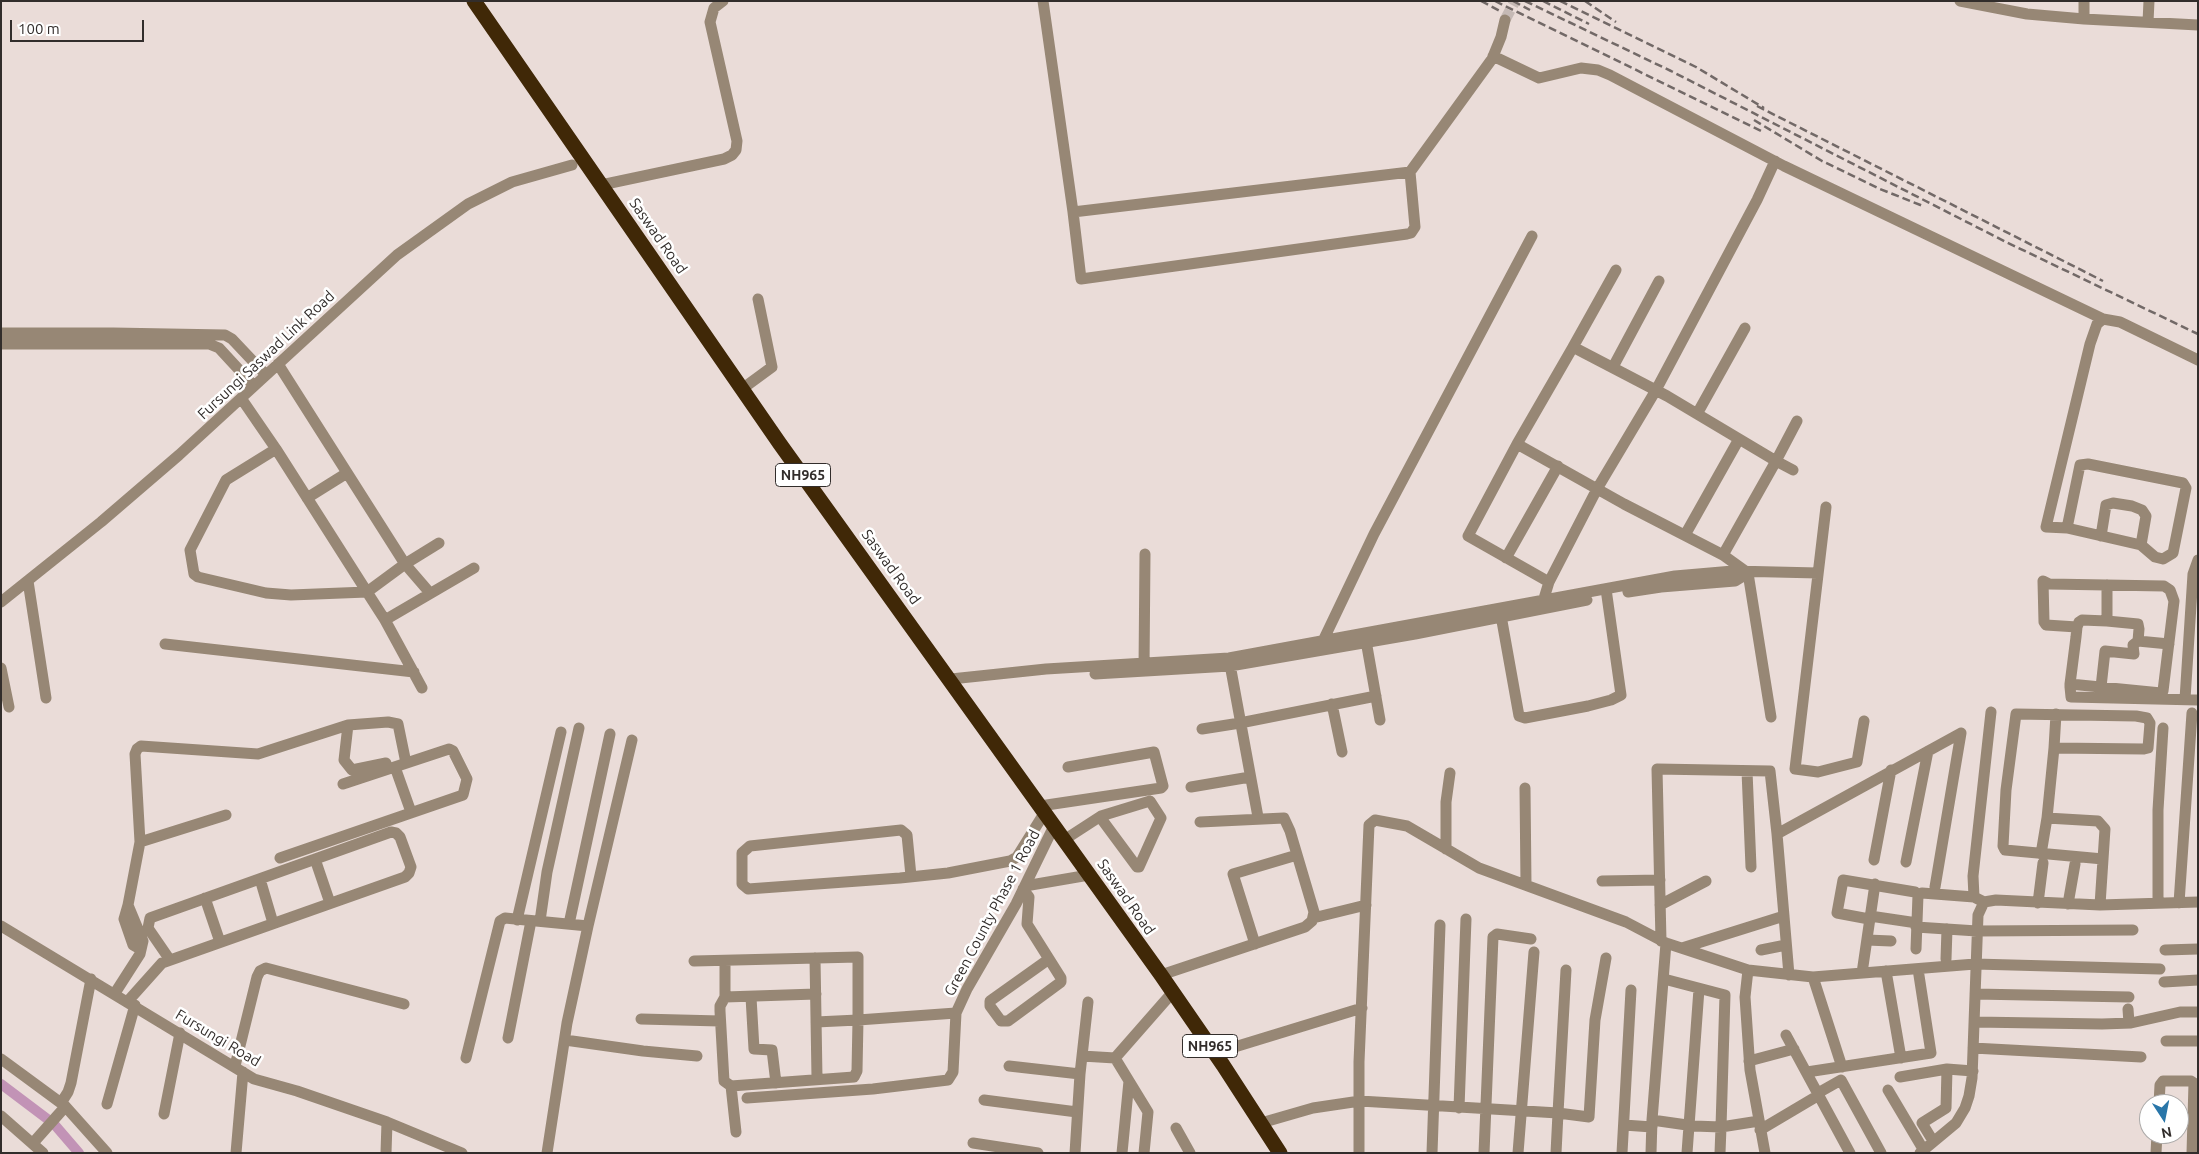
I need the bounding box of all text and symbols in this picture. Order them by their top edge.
scale bar [12,10,146,42]
text: 100 m [18,20,60,37]
street label: Saswad Road [625,195,691,277]
street label: Fursungi Saswad Link Road [194,287,338,423]
road number: NH965 [776,464,830,486]
street label: Saswad Road [858,526,924,608]
street label: Green County Phase 1 Road [940,827,1044,999]
street label: Saswad Road [1093,856,1159,938]
street label: Fursungi Road [172,1006,264,1070]
road number: NH965 [1182,1034,1238,1058]
north arrow [2139,1094,2189,1144]
text: N [2160,1124,2173,1142]

